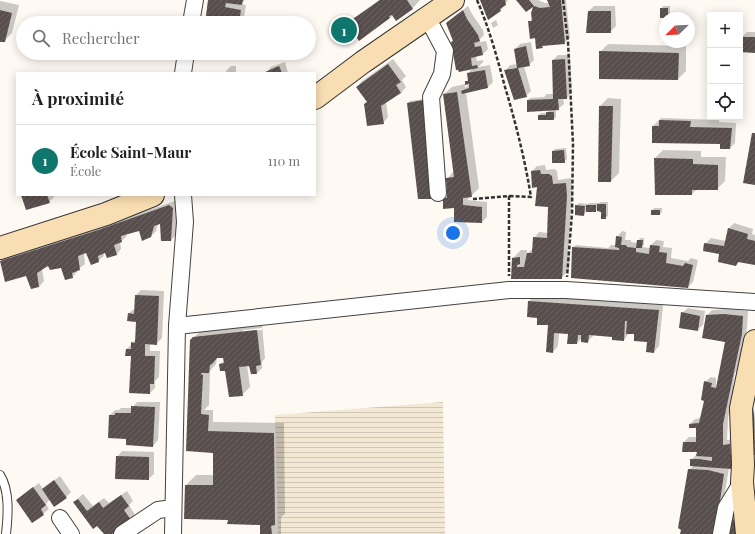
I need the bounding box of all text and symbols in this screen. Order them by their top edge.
north arrow [659,12,695,48]
map controls [707,12,743,120]
button: + [707,12,743,48]
pin: 1 [331,15,357,45]
search box [16,16,316,60]
icon: search [30,27,52,49]
text: Rechercher [62,28,140,48]
button: − [707,48,743,84]
button: locate [707,84,743,120]
text: À proximité [32,87,124,109]
text: École Saint-Maur [70,142,191,162]
text: 1 [43,152,47,169]
text: 110 m [268,152,300,169]
text: École [70,162,101,179]
your location [443,223,463,243]

